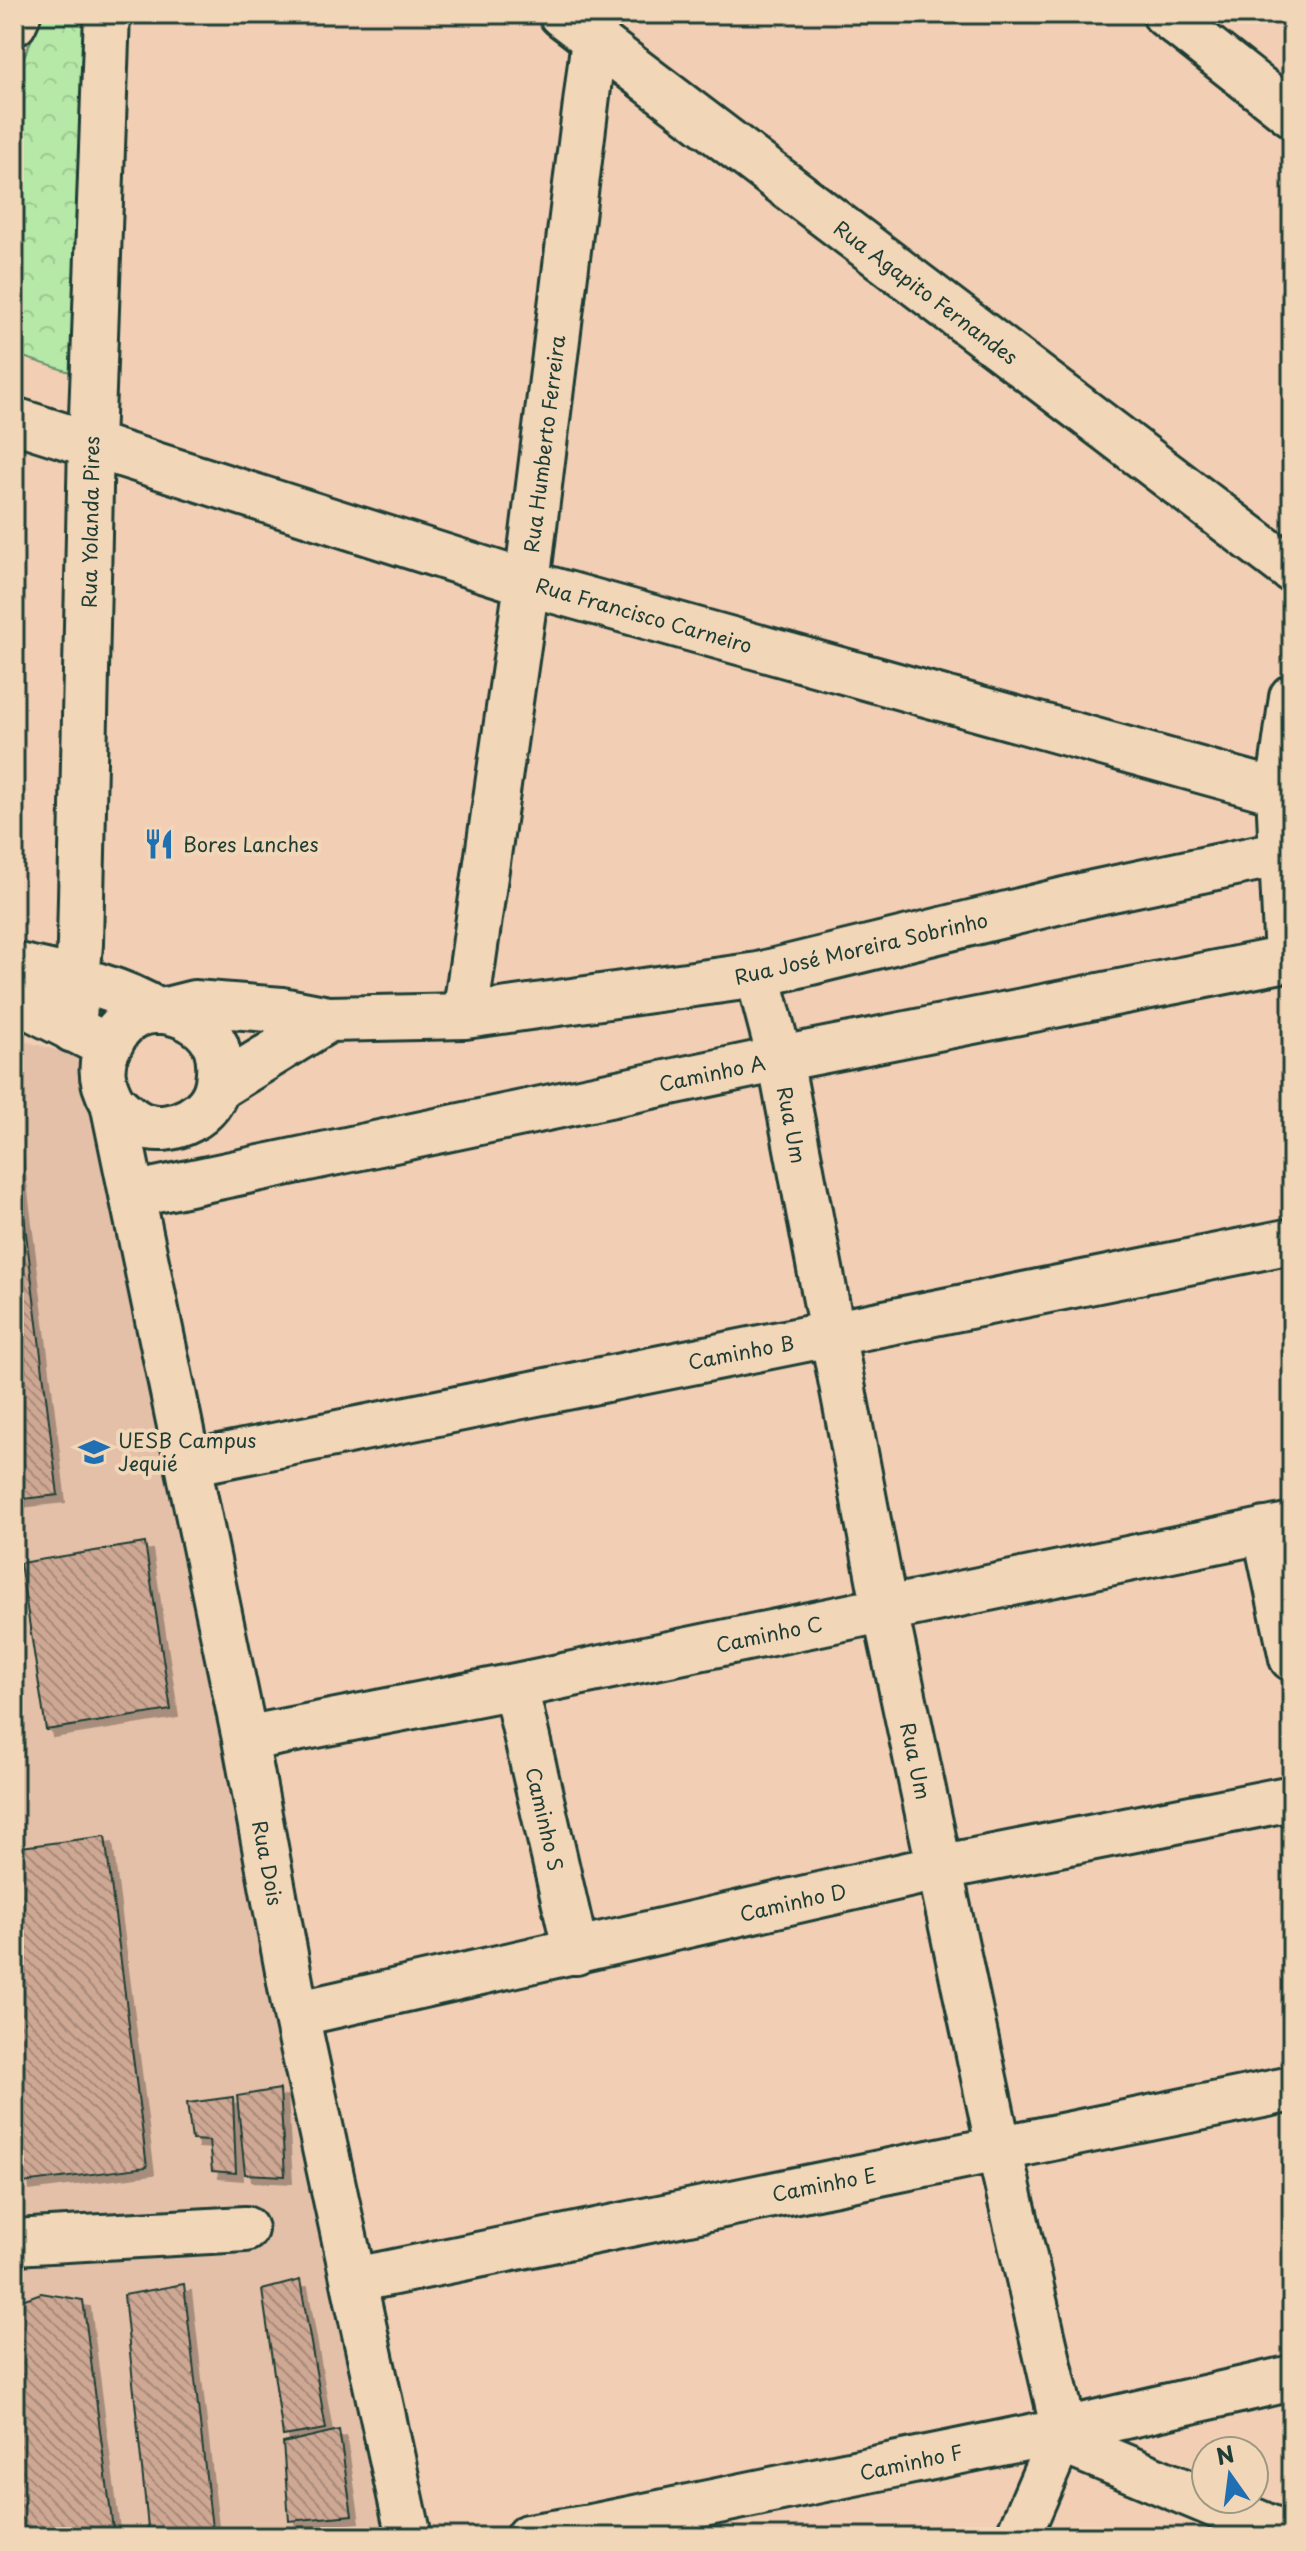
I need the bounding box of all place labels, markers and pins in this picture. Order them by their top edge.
restaurant icon: Bores Lanches [142,827,176,861]
place label: Bores Lanches [183,829,319,859]
place label: UESB Campus Jequié [118,1425,256,1478]
school or university icon: UESB Campus Jequié [77,1435,111,1469]

